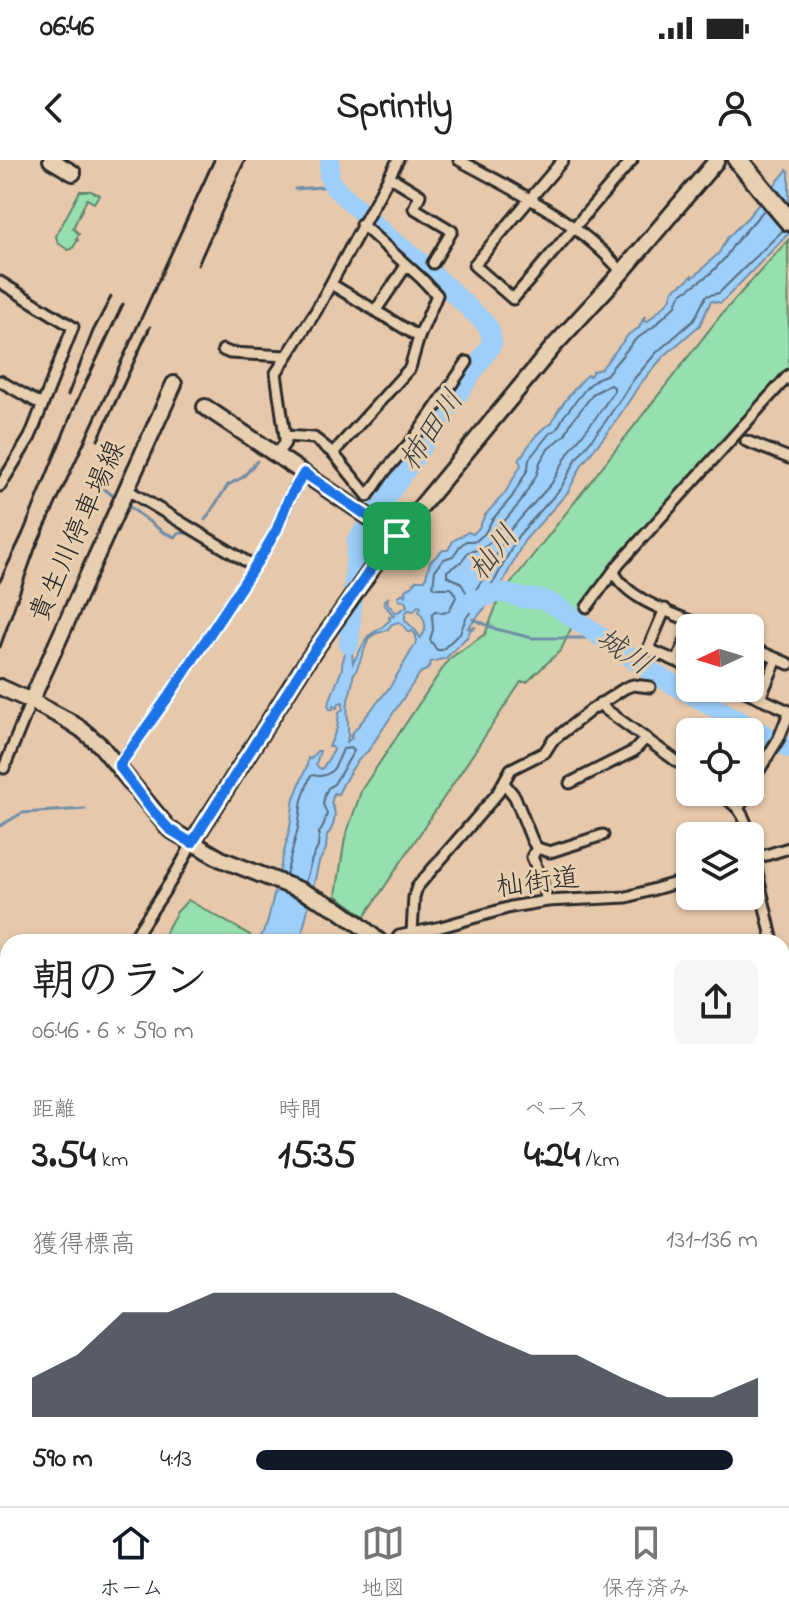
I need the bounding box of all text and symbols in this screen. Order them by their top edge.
text: 06:46 [40,6,94,50]
text: Sprintly [336,82,453,135]
icon: back [32,86,76,130]
icon: person [713,86,757,130]
water label: 柿田川 [390,381,476,481]
street label: 貴生川停車場線 [20,434,138,630]
pin [363,502,431,570]
icon: arrive [375,514,419,558]
water label: 杣川 [459,517,531,591]
north arrow [676,614,764,702]
map controls [676,614,764,910]
water label: 城川 [586,618,660,688]
button: locate [676,718,764,806]
button: layers [676,822,764,910]
street label: 杣街道 [494,859,582,909]
text: 朝のラン [32,951,208,1015]
button: share [674,960,758,1044]
text: 06:46 · 6 × 590 m [32,1013,194,1051]
text: 距離 [32,1095,76,1127]
text: 時間 [278,1095,322,1127]
text: ペース [524,1095,589,1127]
text: 3.54 [32,1127,96,1186]
text: 15:35 [278,1127,356,1186]
text: 4:24 [524,1127,580,1186]
text: km [96,1145,128,1177]
text: /km [580,1145,619,1177]
text: 131–136 m [666,1222,758,1260]
text: 獲得標高 [32,1227,136,1265]
text: 590 m [32,1441,93,1479]
text: 4:13 [160,1441,192,1479]
tab: ホーム [99,1521,164,1606]
tab: 地図 [361,1521,405,1606]
tab: 保存済み [602,1521,690,1606]

